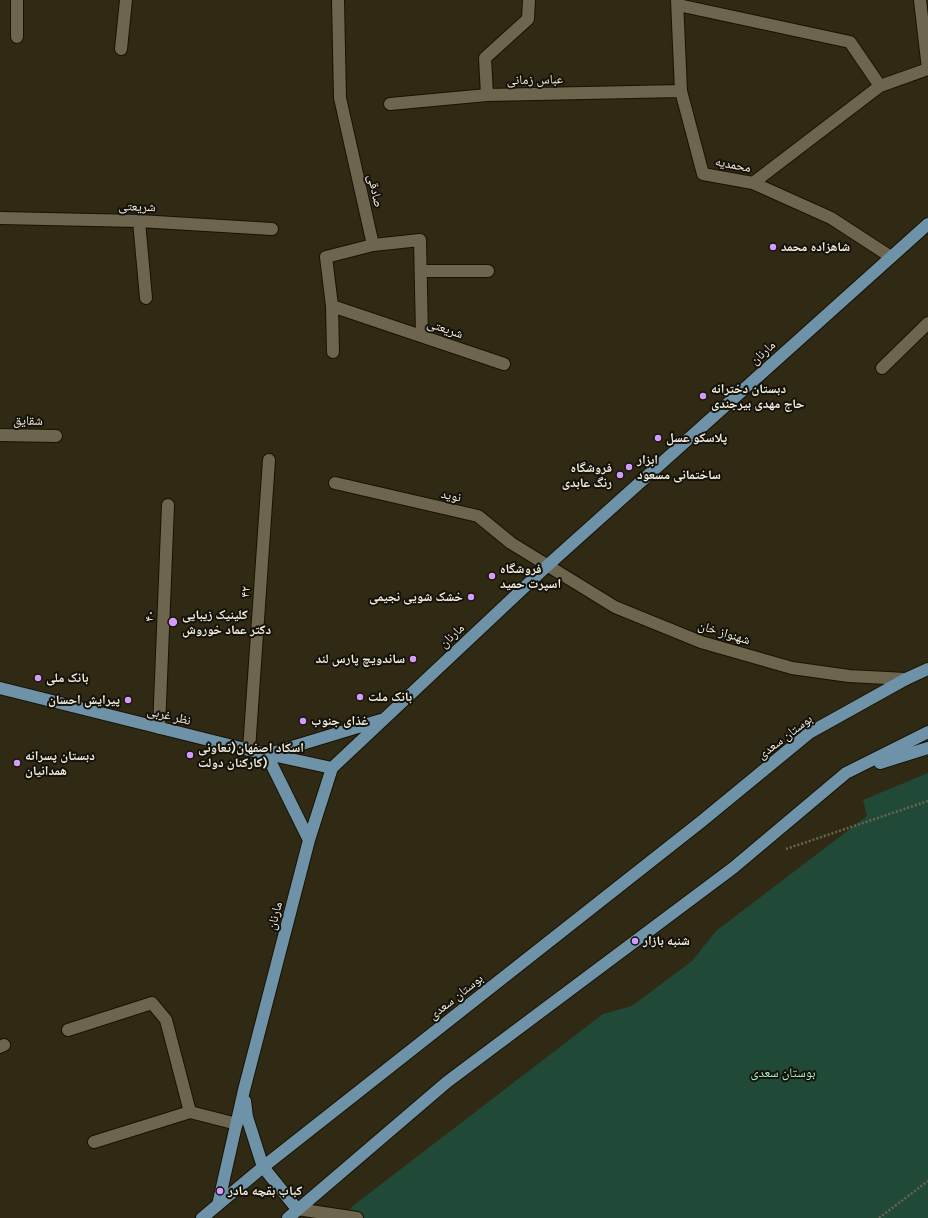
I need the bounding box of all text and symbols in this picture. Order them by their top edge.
street label: عباس زمانی [507,72,563,88]
street label: محمدیه [714,154,752,176]
street label: صادقی [364,173,386,209]
street label: شریعتی [118,199,156,215]
place label: شاهزاده محمد [781,239,850,255]
marker: شاهزاده محمد [768,242,778,252]
street label: شریعتی [425,316,465,342]
street label: مارنان [747,338,779,368]
place label: دبستان دخترانه حاج مهدی بیرجندی [711,381,804,412]
marker: دبستان دخترانه حاج مهدی بیرجندی [698,391,708,401]
street label: شقایق [13,413,43,429]
place label: پلاسکو عسل [666,430,727,446]
marker: پلاسکو عسل [653,433,663,443]
place label: ابزار ساختمانی مسعود [637,452,721,483]
place label: فروشگاه رنگ عابدی [562,460,612,491]
marker: ابزار ساختمانی مسعود [624,462,634,472]
marker: فروشگاه رنگ عابدی [615,470,625,480]
street label: نوید [439,486,463,506]
place label: فروشگاه اسپرت حمید [500,561,561,592]
marker: فروشگاه اسپرت حمید [487,571,497,581]
street label: ۴۲ [238,586,254,598]
place label: خشک شویی نجیمی [369,589,463,605]
marker: خشک شویی نجیمی [466,592,476,602]
place label: کلینیک زیبایی دکتر عماد خوروش [182,607,271,638]
street label: ۴۰ [142,610,158,622]
marker: کلینیک زیبایی دکتر عماد خوروش [167,616,179,628]
street label: شهنواز خان [696,618,752,648]
street label: مارنان [436,621,468,651]
place label: ساندویچ پارس لند [316,651,405,667]
marker: ساندویچ پارس لند [408,654,418,664]
place label: بانک ملی [46,670,88,686]
marker: بانک ملی [33,673,43,683]
place label: بانک ملت [368,689,412,705]
place label: پیرایش احسان [48,692,120,708]
marker: بانک ملت [355,692,365,702]
marker: پیرایش احسان [123,695,133,705]
street label: نظر غربی [146,703,192,729]
street label: بوستان سعدی [754,711,816,763]
place label: غذای جنوب [311,713,368,729]
marker: غذای جنوب [298,716,308,726]
place label: اسکاد اصفهان(تعاونی کارکنان دولت) [198,740,304,771]
place label: دبستان پسرانه همدانیان [25,748,95,779]
marker: اسکاد اصفهان(تعاونی کارکنان دولت) [185,750,195,760]
marker: دبستان پسرانه همدانیان [12,758,22,768]
street label: مارنان [264,900,286,932]
place label: شنبه بازار [643,933,690,949]
marker: شنبه بازار [630,936,640,946]
street label: بوستان سعدی [426,971,486,1023]
park label: بوستان سعدی [750,1065,816,1081]
place label: کباب بقچه مادر [228,1183,302,1199]
marker: کباب بقچه مادر [215,1186,225,1196]

